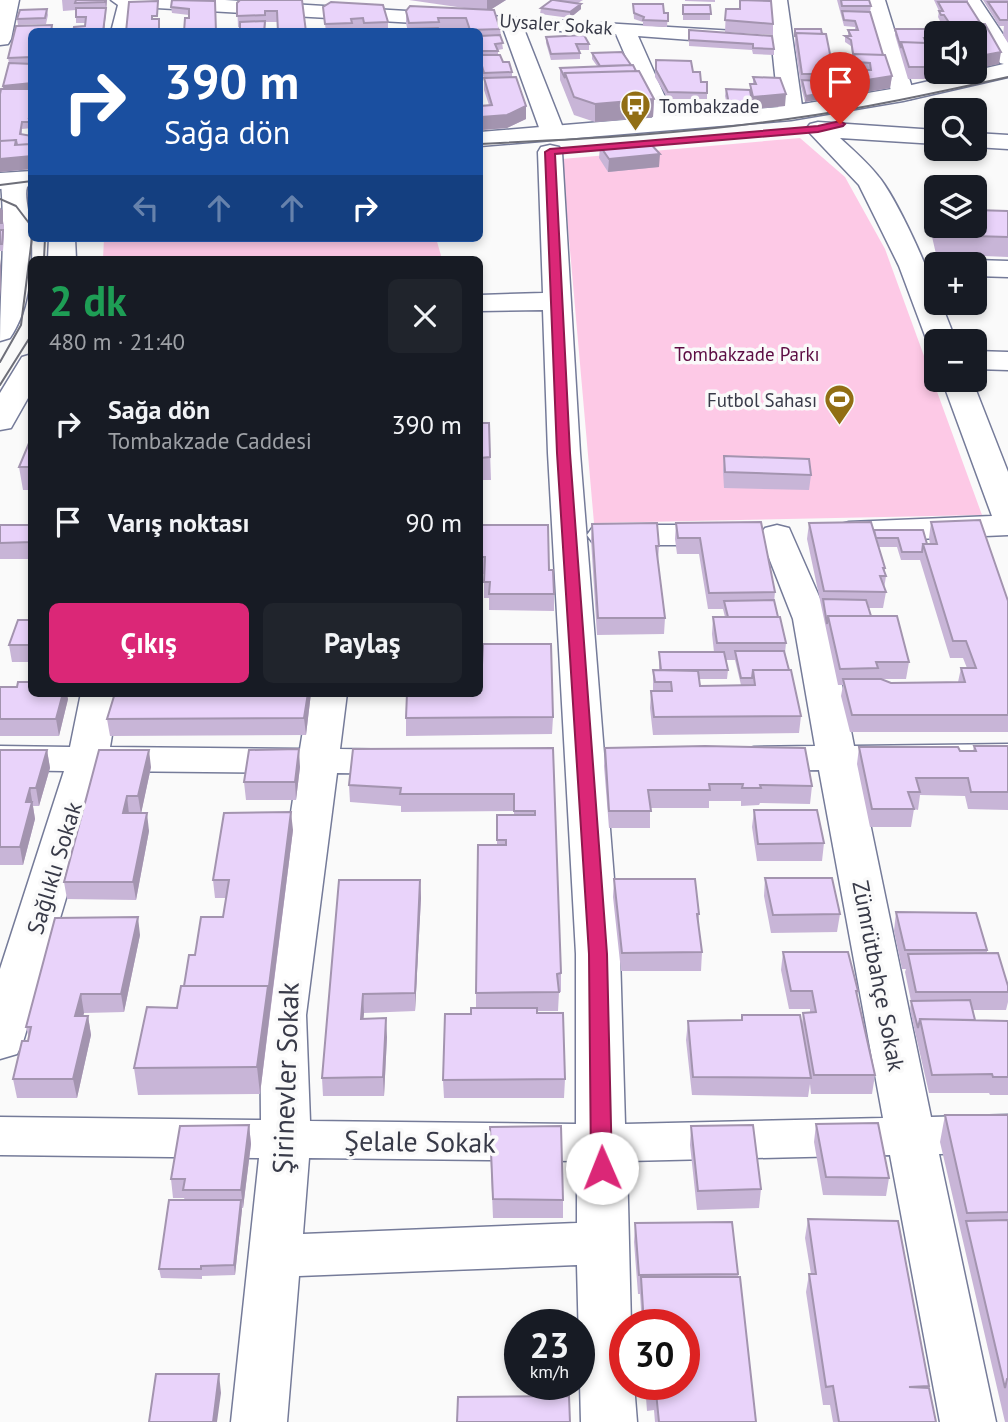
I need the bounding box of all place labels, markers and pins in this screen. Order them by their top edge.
pin [810,52,870,124]
bus stop icon: Tombakzade [619,89,653,133]
place label: Tombakzade [659,94,759,118]
sports icon: Futbol Sahası [823,383,857,427]
place label: Futbol Sahası [707,388,817,412]

